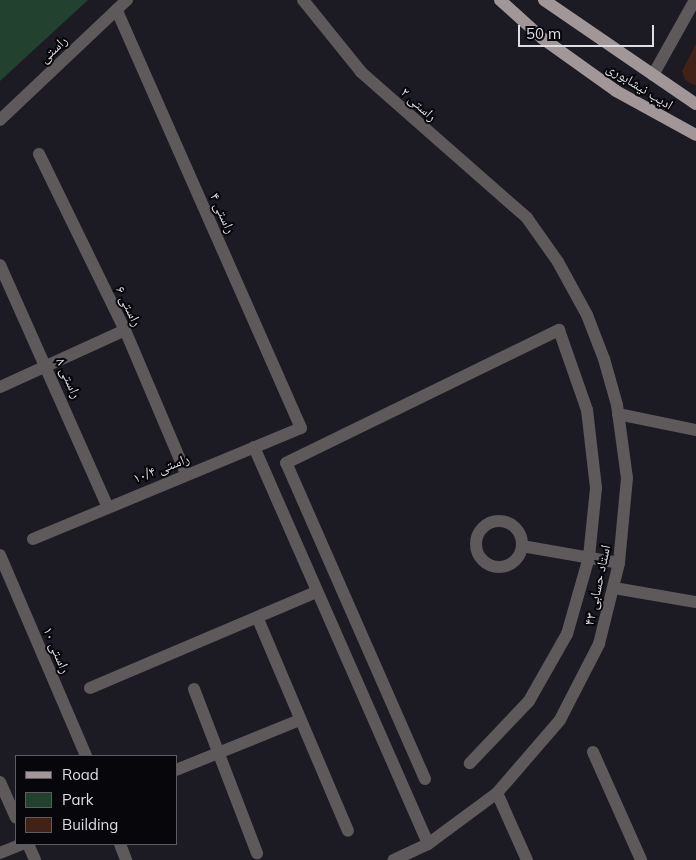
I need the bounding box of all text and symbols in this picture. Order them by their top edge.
scale bar [521,15,657,47]
text: 50 m [526,24,561,43]
street label: راستی [35,32,71,66]
street label: ادیب نیشابوری [604,59,676,113]
street label: راستی ۲ [398,84,440,124]
street label: راستی ۴ [207,190,239,236]
street label: راستی ۶ [112,283,146,329]
street label: راستی ۸ [53,355,85,401]
street label: راستی ۱۰/۴ [130,450,192,486]
street label: استاد حسابی ۴۳ [580,543,614,627]
street label: راستی ۱۰ [40,624,74,676]
legend [15,755,178,845]
text: Road [62,765,99,784]
text: Park [62,790,94,809]
text: Building [62,815,118,834]

